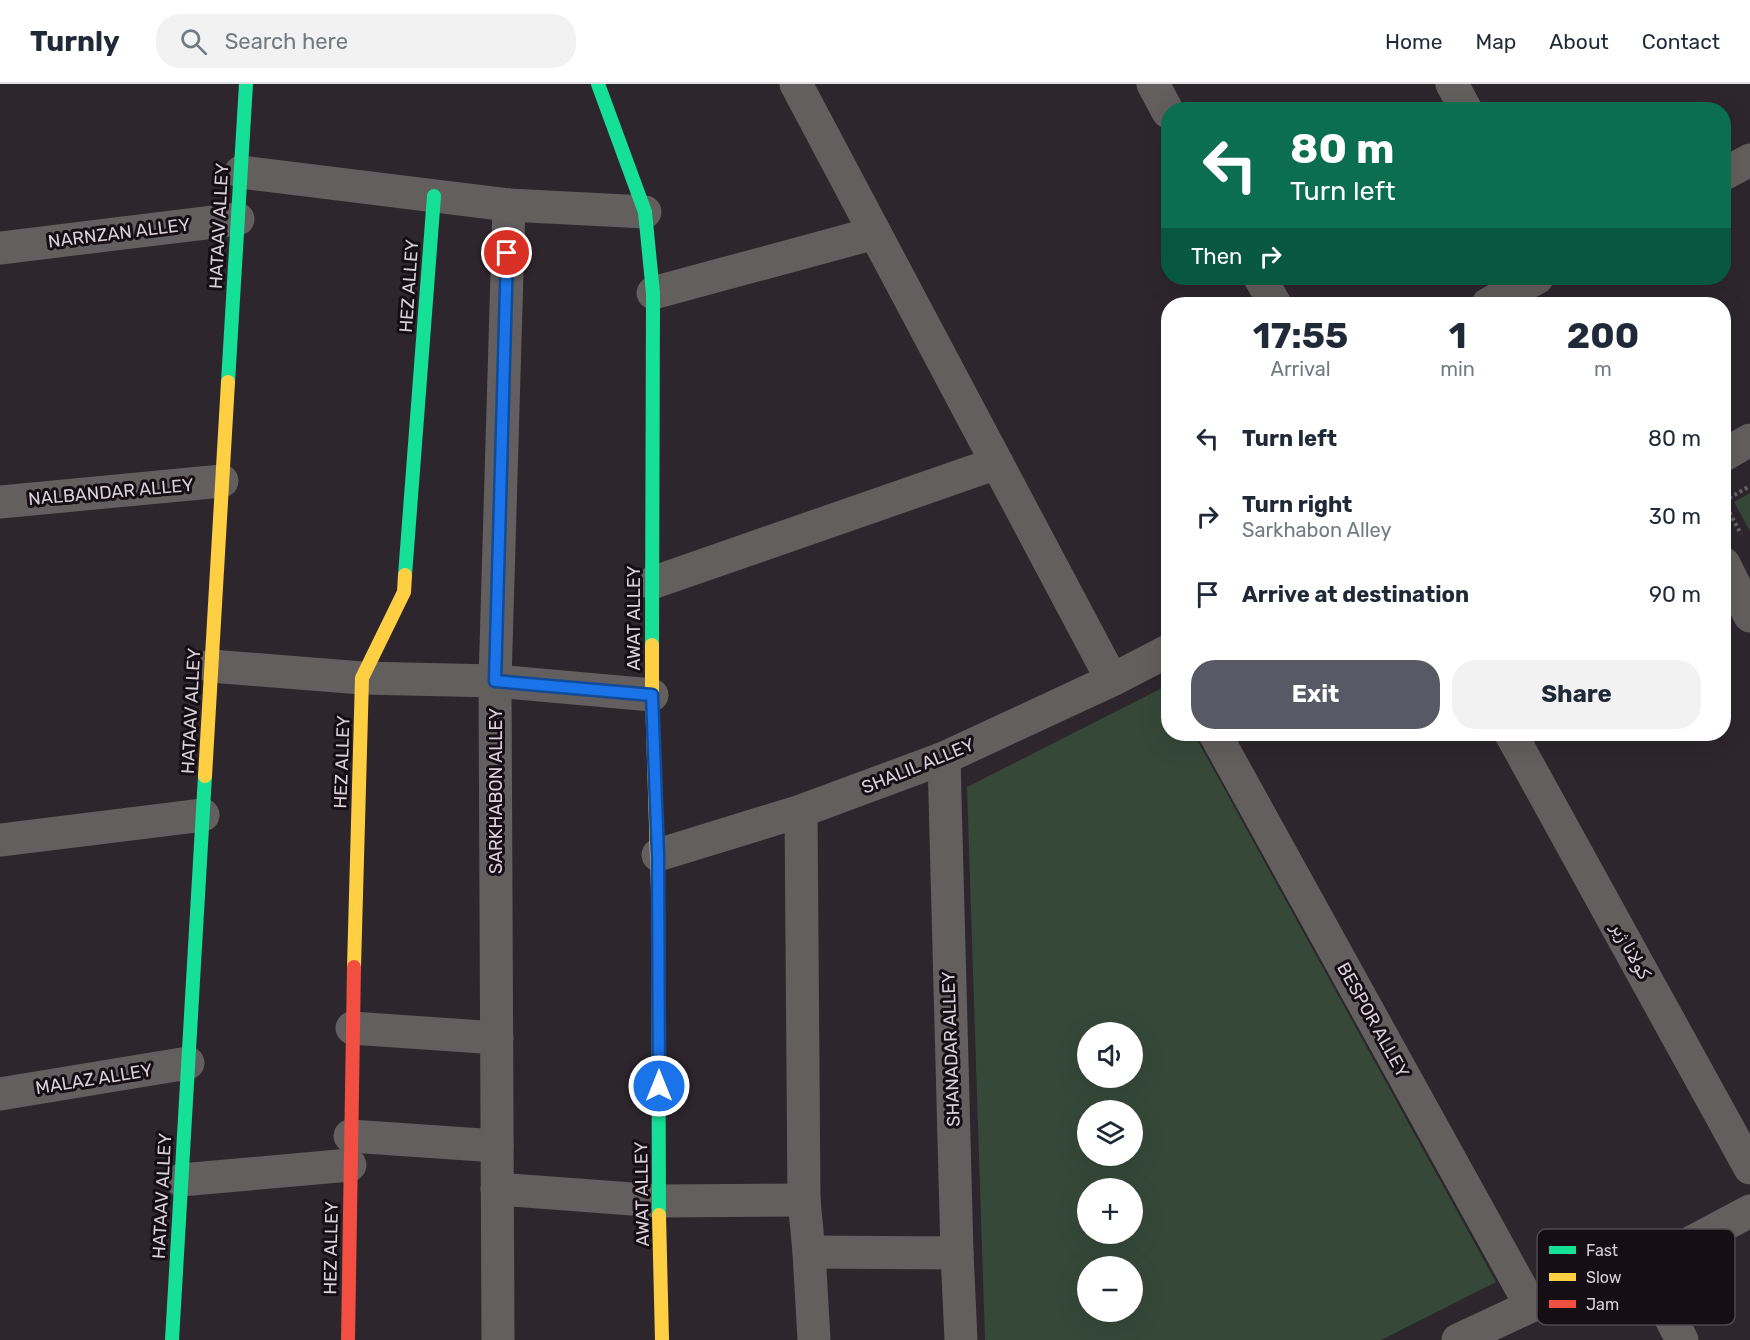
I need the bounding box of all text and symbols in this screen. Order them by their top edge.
search box [156,14,576,68]
text: Turnly [30,25,120,58]
icon: search [177,25,210,58]
text: Search here [225,28,348,55]
text: Home [1385,29,1442,54]
text: Map [1475,29,1516,54]
text: About [1549,29,1609,54]
text: Contact [1642,29,1720,54]
text: 80 m [1290,124,1394,174]
icon: left [1191,126,1269,204]
street label: HATAAV ALLEY [205,162,233,290]
text: Turn left [1290,175,1395,207]
street label: NARNZAN ALLEY [47,213,192,253]
pin [481,227,532,278]
icon: arrive [490,236,523,269]
street label: HEZ ALLEY [395,238,423,333]
icon: right [1254,240,1287,273]
text: Then [1191,243,1242,270]
text: 17:55 [1253,314,1348,357]
text: 1 [1449,314,1467,357]
text: 200 [1567,314,1639,357]
text: Arrival [1271,357,1331,381]
text: min [1440,357,1475,381]
text: m [1594,357,1612,381]
icon: left [1191,422,1224,455]
text: Turn left [1242,425,1337,452]
text: 80 m [1648,425,1701,452]
street label: NALBANDAR ALLEY [27,474,195,510]
text: Turn right [1242,491,1352,518]
icon: right [1191,500,1224,533]
text: 30 m [1649,503,1701,530]
text: Sarkhabon Alley [1242,518,1391,542]
street label: AWAT ALLEY [623,565,645,671]
icon: arrive [1191,578,1224,611]
text: Arrive at destination [1242,581,1469,608]
text: 90 m [1649,581,1701,608]
street label: HATAAV ALLEY [177,647,205,775]
button: Exit [1191,660,1440,729]
button: Share [1452,660,1701,729]
street label: SARKHABON ALLEY [485,708,507,874]
street label: HEZ ALLEY [329,715,355,809]
street label: SHALIL ALLEY [858,733,978,799]
street label: کولانا ژیر [1606,918,1655,983]
street label: BESPOR ALLEY [1332,958,1414,1082]
street label: SHANADAR ALLEY [937,971,965,1127]
map controls [1077,1022,1143,1322]
button: sound [1077,1022,1143,1088]
position arrow [627,1054,691,1118]
street label: MALAZ ALLEY [34,1059,154,1099]
button: layers [1077,1100,1143,1166]
street label: HATAAV ALLEY [148,1132,176,1260]
street label: AWAT ALLEY [630,1141,654,1247]
button: + [1077,1178,1143,1244]
street label: HEZ ALLEY [319,1201,343,1295]
legend [1537,1229,1735,1325]
text: Fast [1586,1241,1618,1260]
button: − [1077,1256,1143,1322]
text: Slow [1586,1268,1622,1287]
text: Jam [1586,1295,1619,1314]

